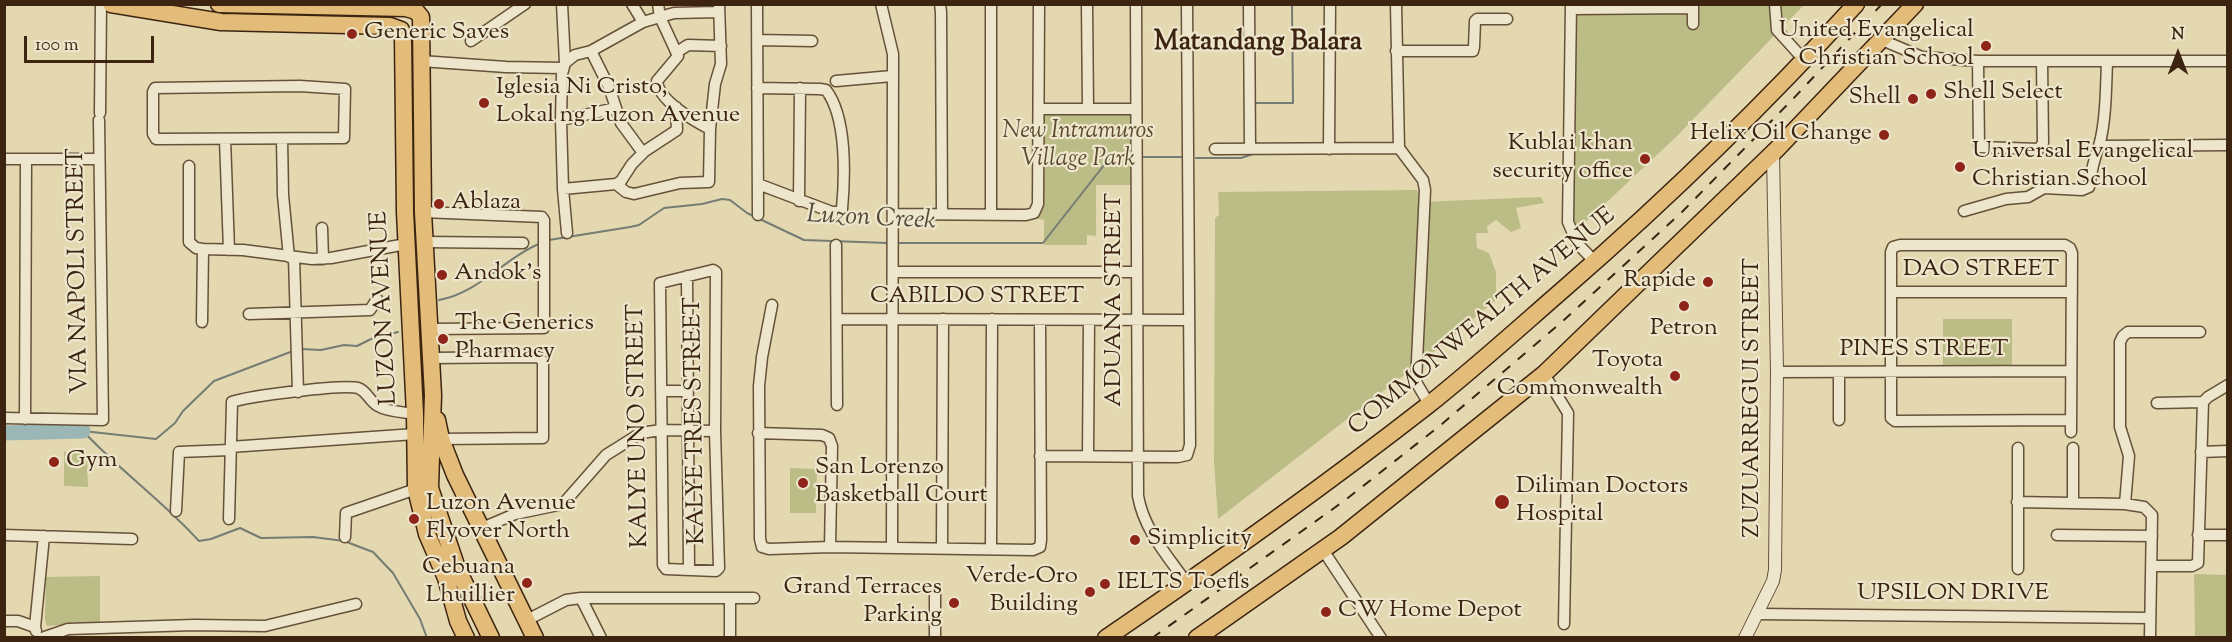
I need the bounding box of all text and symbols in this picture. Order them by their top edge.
place label: United Evangelical Christian School [1779,18,1974,74]
place label: Generic Saves [364,20,509,48]
scale bar [27,24,158,62]
north arrow [2148,24,2208,84]
text: N [2172,24,2184,47]
marker: Generic Saves [345,27,359,41]
district label: Matandang Balara [1154,28,1362,60]
text: 100 m [35,33,79,59]
marker: United Evangelical Christian School [1979,39,1993,53]
place label: Iglesia Ni Cristo, Lokal ng Luzon Avenue [496,75,740,131]
place label: Shell Select [1943,80,2063,108]
place label: Shell [1848,85,1901,113]
marker: Shell Select [1924,87,1938,101]
marker: Shell [1906,92,1920,106]
marker: Iglesia Ni Cristo, Lokal ng Luzon Avenue [477,96,491,110]
park label: New Intramuros Village Park [1002,119,1154,175]
place label: Helix Oil Change [1690,121,1872,149]
marker: Helix Oil Change [1877,128,1891,142]
place label: Kublai khan security office [1492,131,1633,187]
place label: Universal Evangelical Christian School [1972,139,2193,195]
street label: VIA NAPOLI STREET [63,148,97,394]
marker: Kublai khan security office [1638,152,1652,166]
marker: Universal Evangelical Christian School [1953,160,1967,174]
place label: Ablaza [451,190,521,218]
street label: ADUANA STREET [1102,193,1130,407]
marker: Ablaza [432,197,446,211]
water label: Luzon Creek [805,201,937,239]
street label: COMMONWEALTH AVENUE [1344,203,1622,443]
street label: LUZON AVENUE [367,210,405,406]
street label: DAO STREET [1903,257,2059,285]
street label: ZUZUARREGUI STREET [1740,258,1768,538]
place label: Andok's [454,261,541,289]
marker: Andok's [435,268,449,282]
place label: Rapide [1623,268,1696,296]
marker: Rapide [1701,275,1715,289]
street label: CABILDO STREET [870,284,1084,312]
street label: KALYE TRES STREET [680,297,714,545]
marker: Petron [1677,299,1691,313]
street label: KALYE UNO STREET [623,304,657,548]
place label: The Generics Pharmacy [455,311,594,367]
place label: Petron [1650,316,1718,344]
marker: The Generics Pharmacy [436,332,450,346]
street label: PINES STREET [1840,337,2008,365]
place label: Toyota Commonwealth [1497,348,1663,404]
marker: Toyota Commonwealth [1668,369,1682,383]
place label: Gym [66,448,117,476]
marker: Gym [47,455,61,469]
place label: San Lorenzo Basketball Court [815,455,988,511]
place label: Diliman Doctors Hospital [1516,474,1688,530]
marker: San Lorenzo Basketball Court [796,476,810,490]
place label: Luzon Avenue Flyover North [426,491,576,547]
marker: Diliman Doctors Hospital [1493,493,1511,511]
marker: Luzon Avenue Flyover North [407,512,421,526]
place label: Simplicity [1147,526,1252,554]
marker: Simplicity [1128,533,1142,547]
place label: Cebuana Lhuillier [422,555,515,611]
place label: Verde-Oro Building [966,564,1078,620]
place label: IELTS Toefls [1117,570,1250,598]
place label: Grand Terraces Parking [784,575,942,631]
marker: Cebuana Lhuillier [520,576,534,590]
marker: IELTS Toefls [1098,577,1112,591]
street label: UPSILON DRIVE [1857,581,2049,609]
marker: Verde-Oro Building [1083,585,1097,599]
marker: Grand Terraces Parking [947,596,961,610]
place label: CW Home Depot [1338,598,1522,626]
marker: CW Home Depot [1319,605,1333,619]

